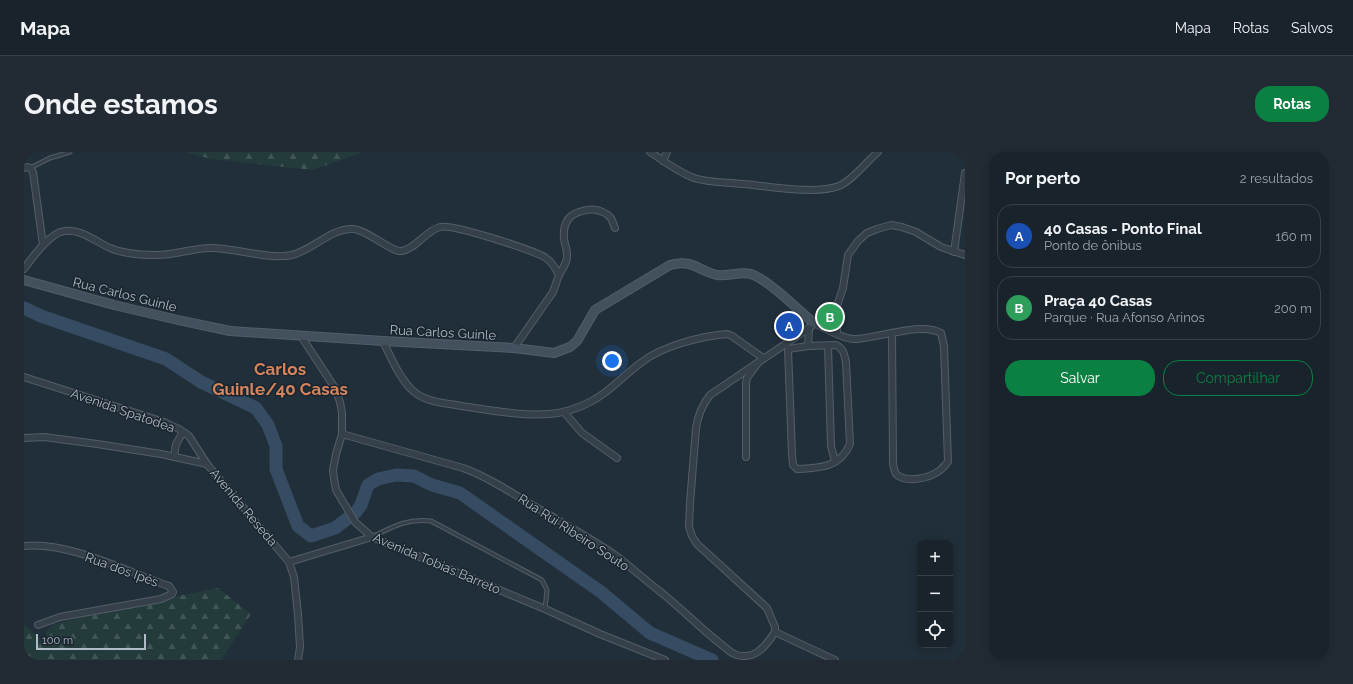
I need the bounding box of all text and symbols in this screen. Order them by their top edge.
text: Mapa [20,17,70,39]
text: Mapa [1175,20,1211,36]
text: Rotas [1233,20,1269,36]
text: Salvos [1291,20,1333,36]
button: Rotas [1255,86,1329,122]
text: Onde estamos [24,88,218,121]
text: Por perto [1005,168,1080,188]
text: 2 resultados [1240,171,1313,186]
text: 40 Casas - Ponto Final [1044,220,1202,238]
text: A [1015,229,1023,244]
text: 160 m [1275,229,1312,244]
text: Ponto de ônibus [1044,238,1142,253]
street label: Rua Carlos Guinle [71,274,179,315]
text: Praça 40 Casas [1044,292,1152,310]
text: B [1015,301,1023,316]
text: 200 m [1274,301,1312,316]
pin: B [817,302,843,332]
text: Parque · Rua Afonso Arinos [1044,310,1205,325]
pin: A [776,311,802,341]
street label: Rua Carlos Guinle [389,322,497,343]
your location [602,351,622,371]
district label: Carlos Guinle/40 Casas [212,359,348,399]
button: Salvar [1005,360,1155,396]
button: Compartilhar [1163,360,1313,396]
street label: Avenida Spatodea [69,386,177,435]
street label: Avenida Reseda [207,466,280,549]
street label: Rua Rui Ribeiro Souto [515,491,632,574]
street label: Avenida Tobias Barreto [371,530,503,597]
map controls [917,540,953,648]
button: + [917,540,953,576]
street label: Rua dos Ipês [83,549,161,590]
button: − [917,576,953,612]
button: locate [917,612,953,648]
scale bar [36,632,146,651]
text: 100 m [42,634,73,647]

